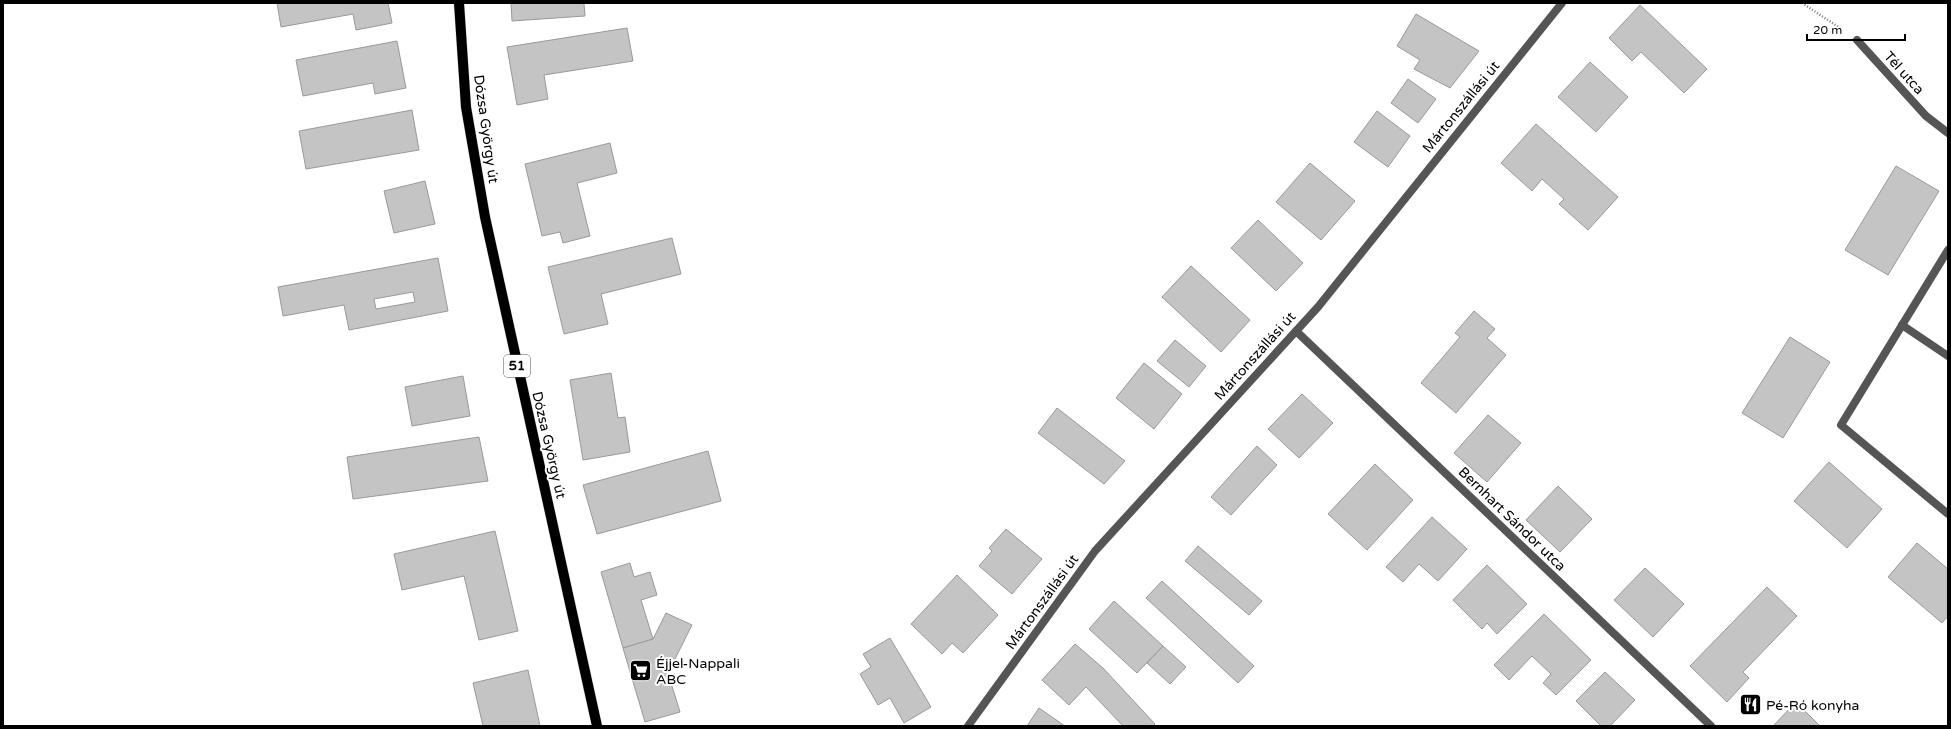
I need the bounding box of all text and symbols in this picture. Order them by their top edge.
scale bar [1807,16,1905,42]
text: 20 m [1813,23,1842,37]
street label: Tél utca [1880,48,1928,98]
street label: Mártonszállási út [1419,57,1504,156]
street label: Dózsa György út [470,74,502,185]
street label: Mártonszállási út [1211,308,1300,404]
road number: 51 [504,355,530,377]
street label: Dózsa György út [528,390,570,501]
street label: Bernhart Sándor utca [1455,463,1569,575]
street label: Mártonszállási út [1002,551,1083,653]
place label: Éjjel-Nappali ABC [656,655,740,688]
supermarket icon: Éjjel-Nappali ABC [628,658,654,684]
restaurant icon: Pé-Ró konyha [1737,692,1763,718]
place label: Pé-Ró konyha [1766,697,1859,714]

